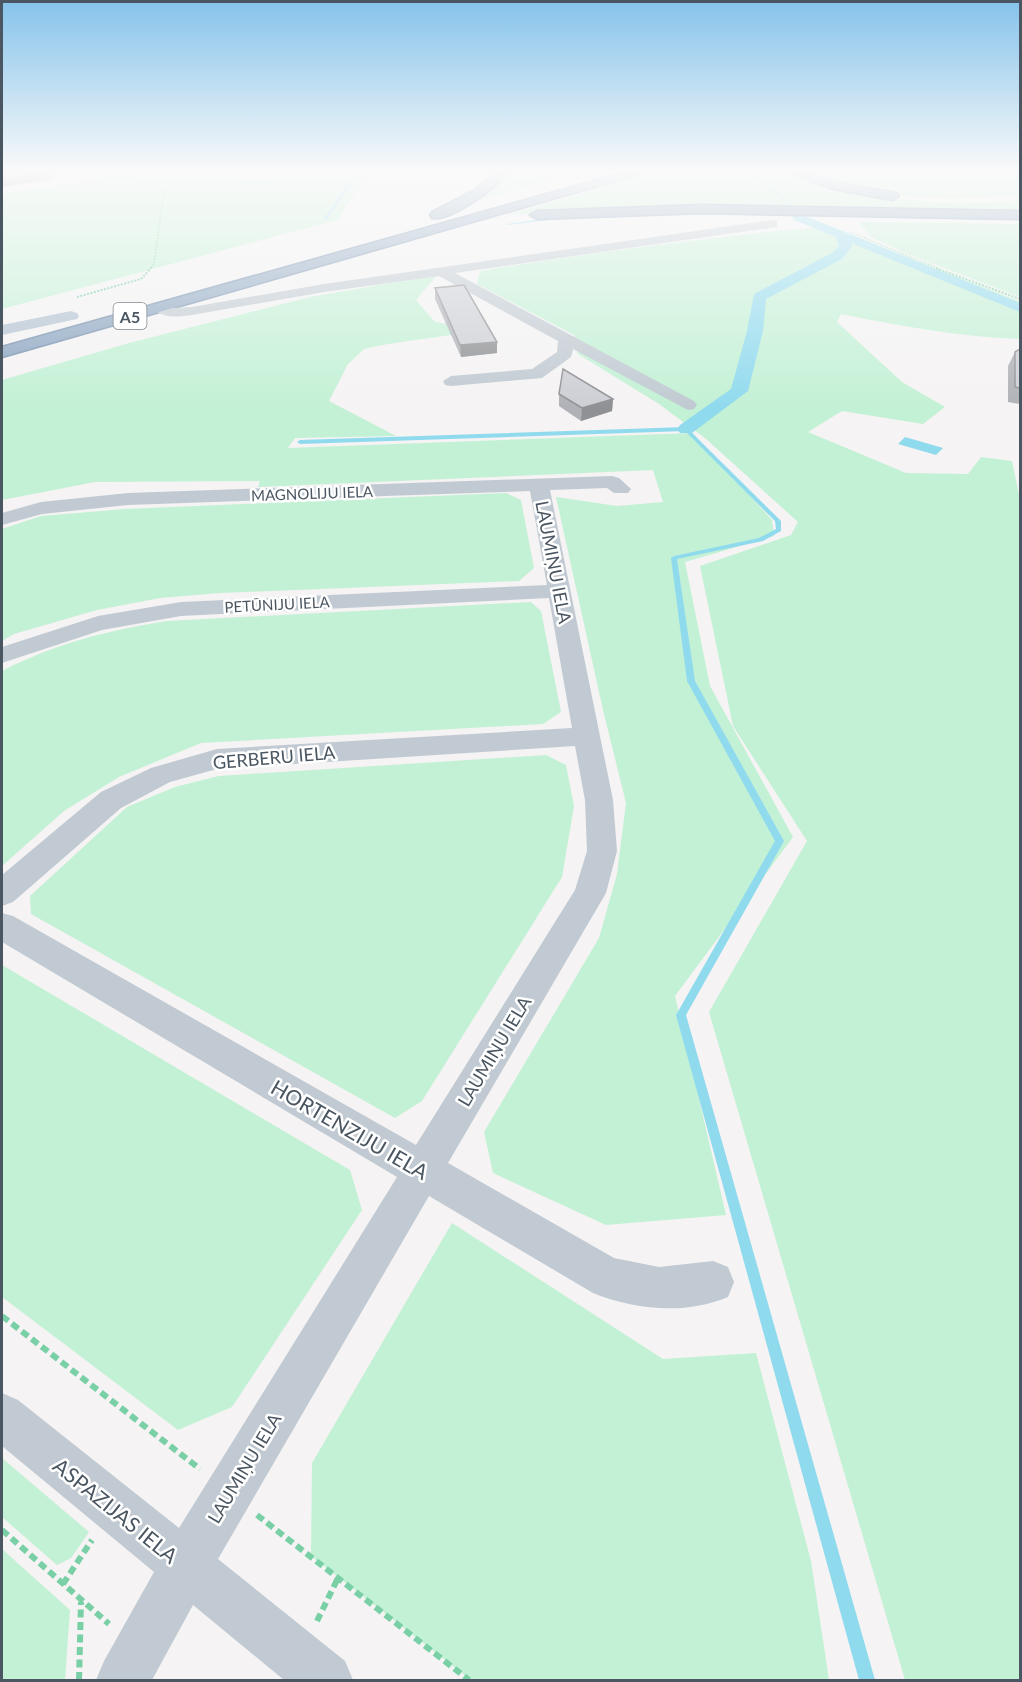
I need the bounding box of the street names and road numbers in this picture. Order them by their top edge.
road number: A5 [114,303,146,329]
street label: MAGNOLIJU IELA [251,482,374,504]
street label: LAUMIŅU IELA [531,499,577,626]
street label: PETŪNIJU IELA [224,592,331,616]
street label: GERBERU IELA [212,741,337,773]
street label: LAUMIŅU IELA [452,991,536,1110]
street label: HORTENZIJU IELA [267,1074,434,1185]
street label: LAUMIŅU IELA [202,1408,286,1527]
street label: ASPAZIJAS IELA [49,1452,184,1568]

